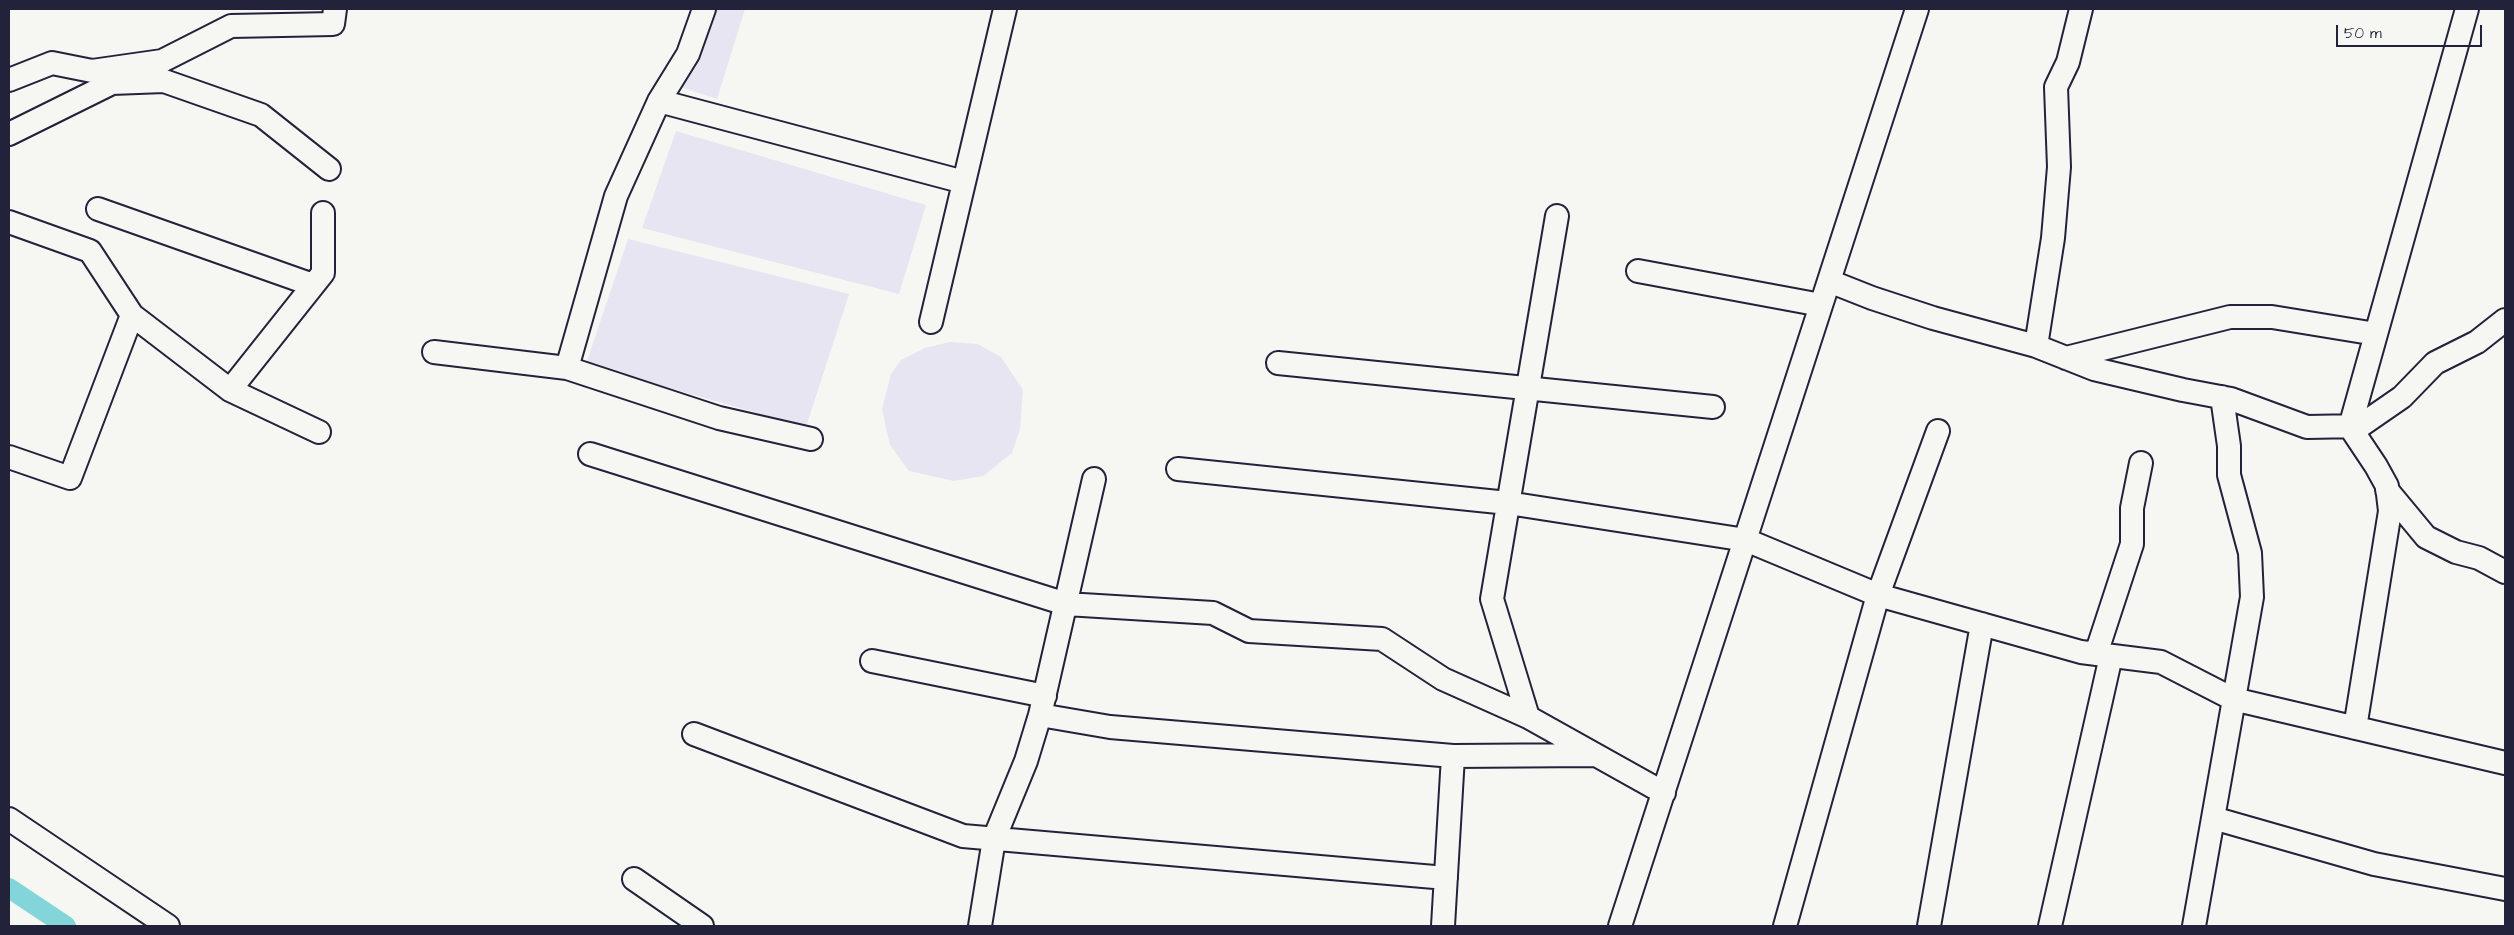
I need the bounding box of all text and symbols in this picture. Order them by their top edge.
scale bar [2339,15,2485,47]
text: 50 m [2344,23,2382,44]

